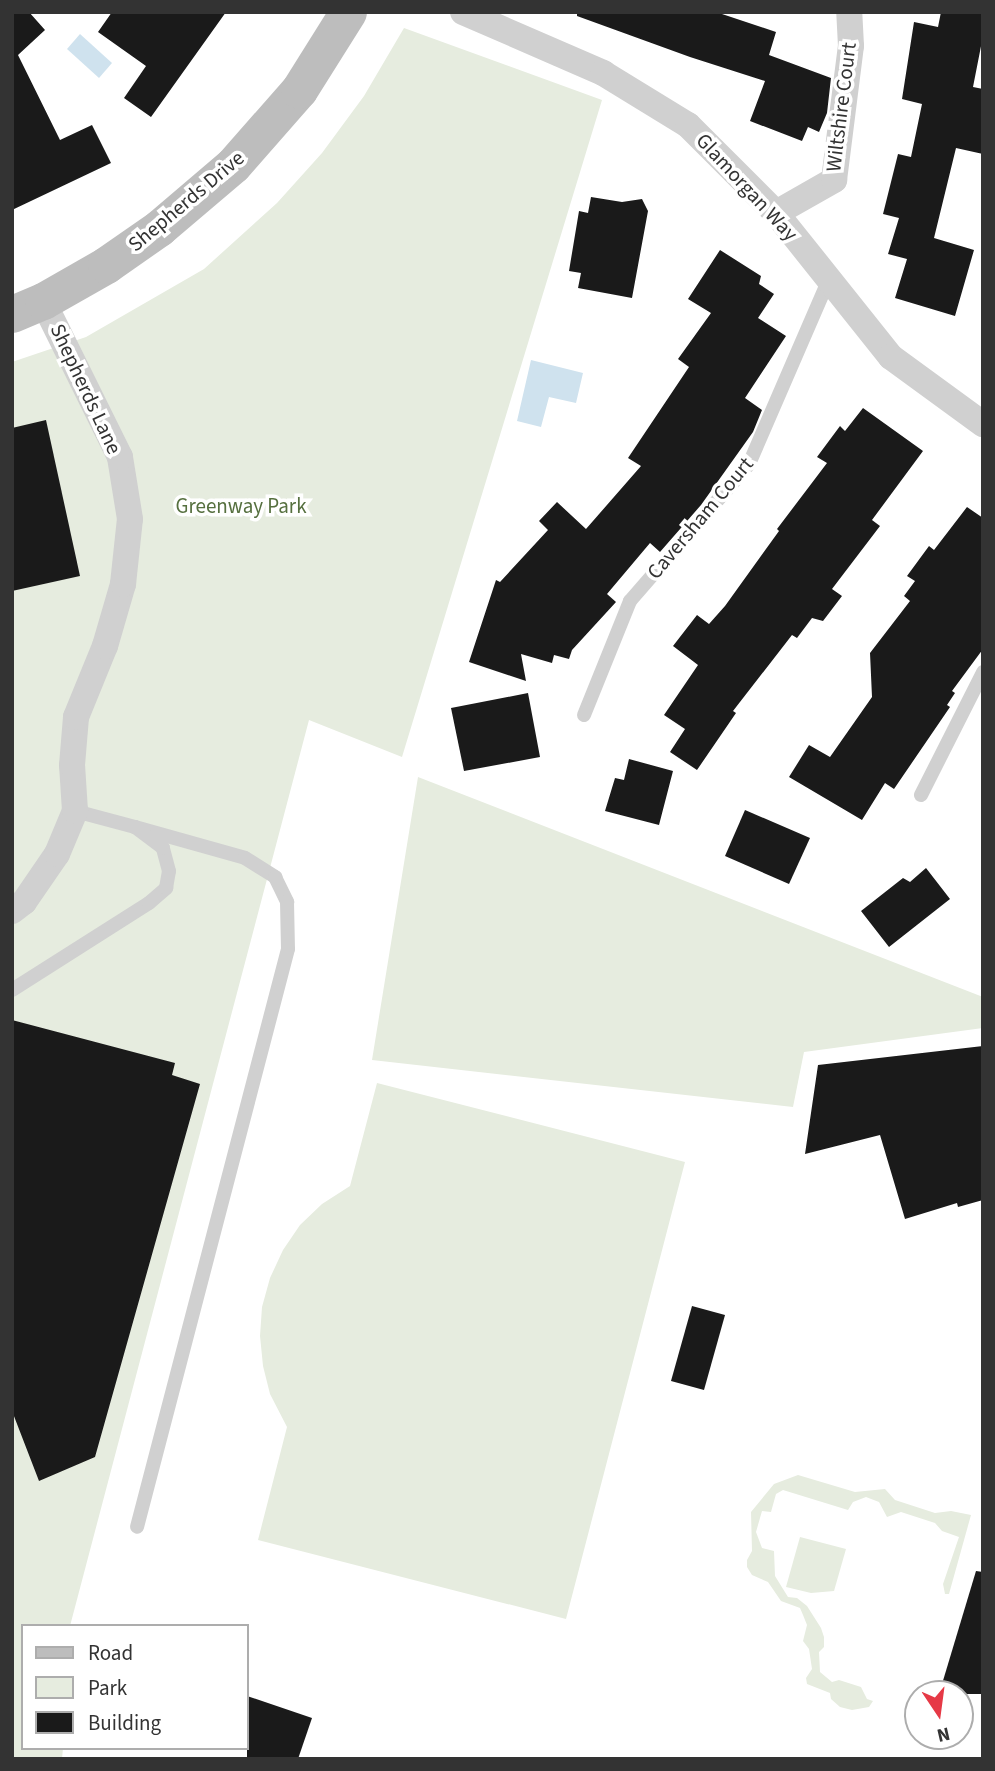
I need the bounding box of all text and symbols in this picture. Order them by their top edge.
street label: Wiltshire Court [821,41,861,173]
street label: Glamorgan Way [691,128,803,246]
street label: Shepherds Drive [123,145,249,257]
street label: Shepherds Lane [45,320,127,458]
street label: Caversham Court [642,452,758,584]
park label: Greenway Park [175,493,307,519]
legend [21,1624,248,1750]
text: Road [88,1638,133,1668]
text: Park [88,1673,127,1703]
north arrow [904,1680,974,1750]
text: Building [88,1708,161,1738]
text: N [934,1719,953,1749]

